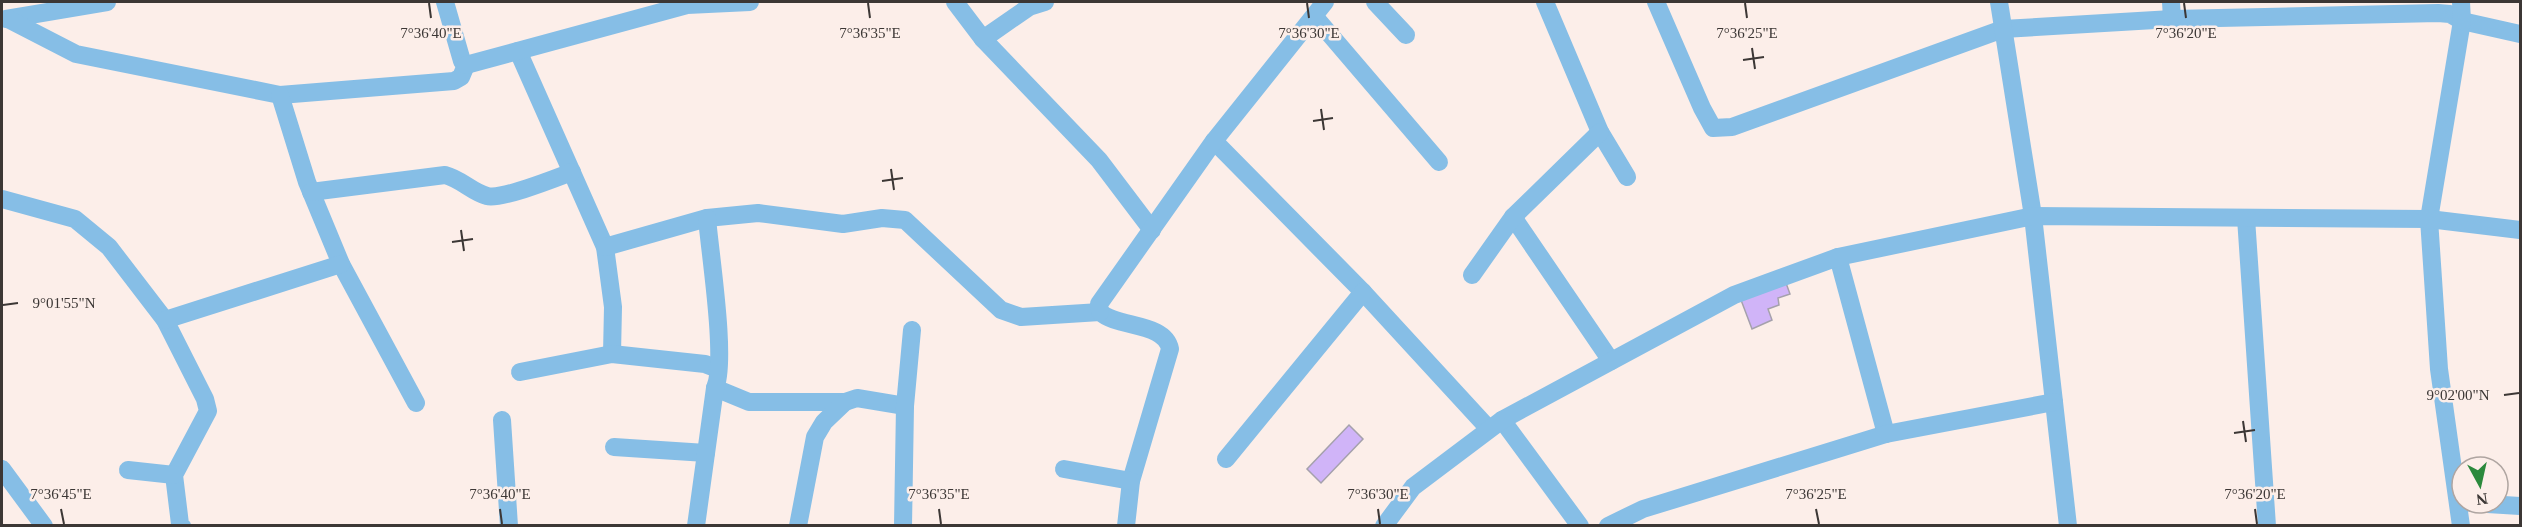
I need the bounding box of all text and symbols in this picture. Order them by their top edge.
text: 7°36'40"E [400,25,462,41]
text: 7°36'35"E [839,25,901,41]
text: 7°36'30"E [1278,25,1340,41]
text: 7°36'25"E [1716,25,1778,41]
text: 7°36'20"E [2155,25,2217,41]
text: 9°01'55"N [32,295,96,311]
text: 9°02'00"N [2426,387,2490,403]
north arrow [2450,455,2510,515]
text: 7°36'45"E [30,486,92,502]
text: 7°36'40"E [469,486,531,502]
text: 7°36'35"E [908,486,970,502]
text: 7°36'30"E [1347,486,1409,502]
text: 7°36'25"E [1785,486,1847,502]
text: 7°36'20"E [2224,486,2286,502]
text: N [2475,490,2489,509]

